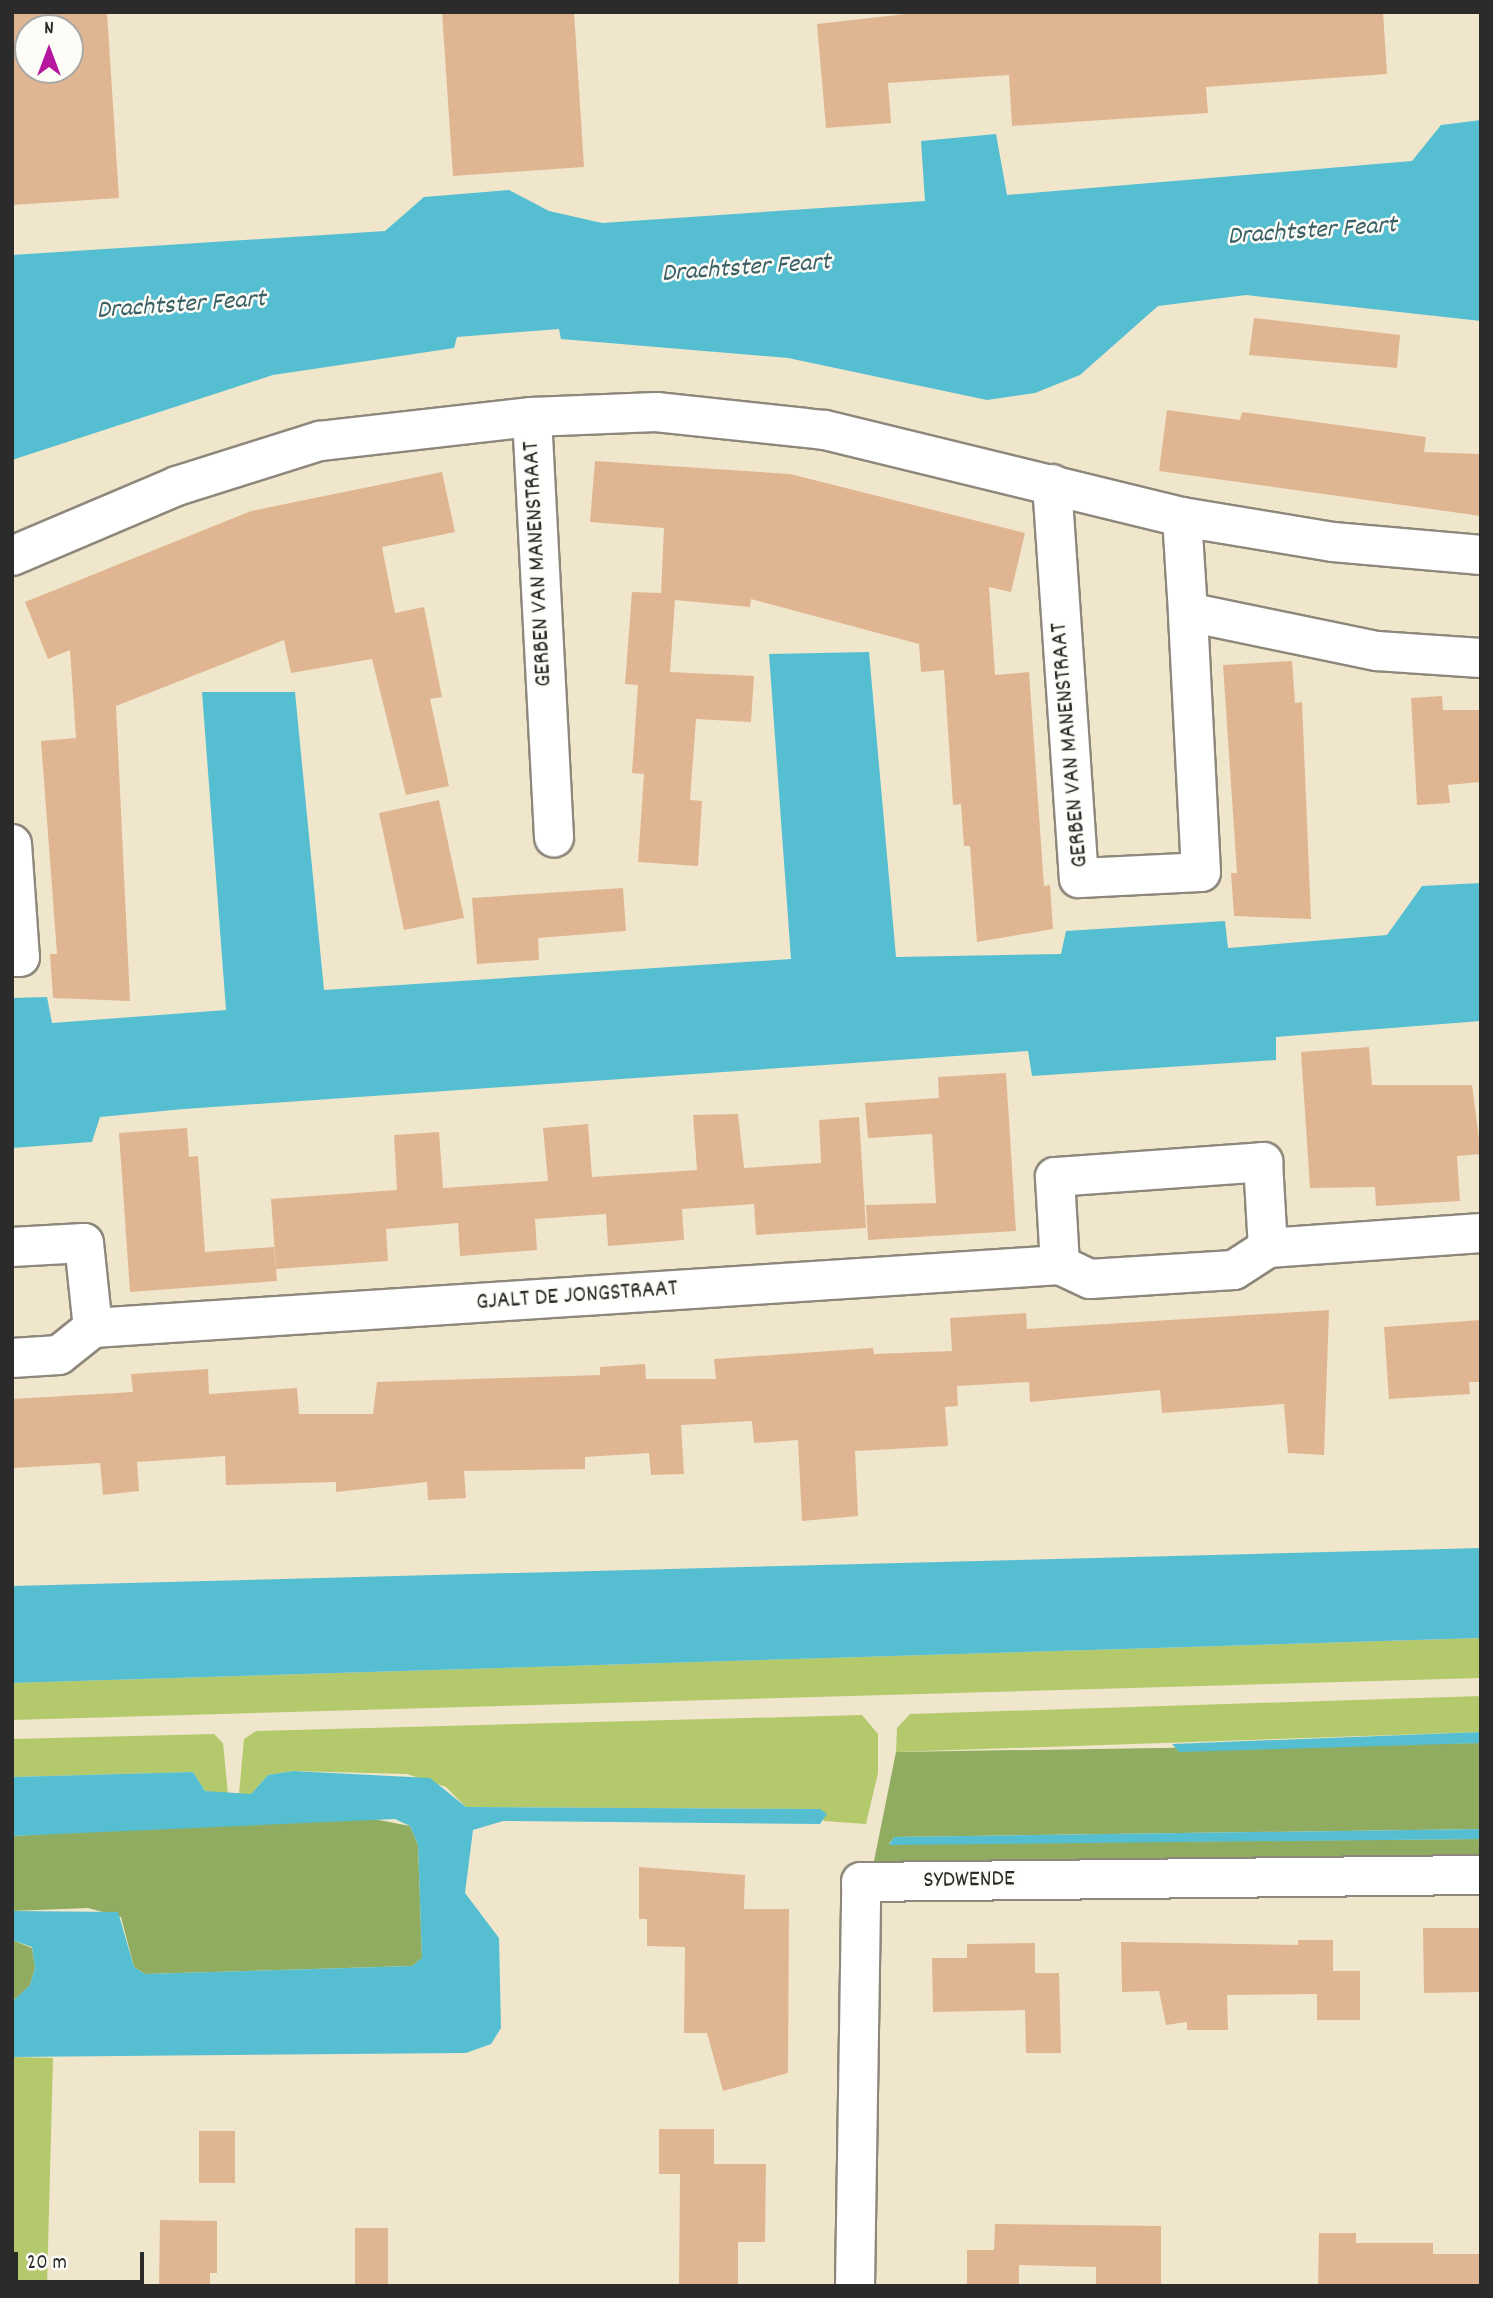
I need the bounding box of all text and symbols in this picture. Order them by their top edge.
north arrow [14,14,84,84]
text: N [44,16,54,43]
water label: Drachtster Feart [1226,211,1398,253]
water label: Drachtster Feart [660,248,832,290]
water label: Drachtster Feart [95,285,267,327]
street label: GERBEN VAN MANENSTRAAT [518,441,560,687]
street label: GERBEN VAN MANENSTRAAT [1046,621,1096,869]
street label: GJALT DE JONGSTRAAT [475,1276,679,1318]
street label: SYDWENDE [923,1866,1015,1896]
scale bar [18,2238,147,2282]
text: 20 m [27,2249,67,2279]

